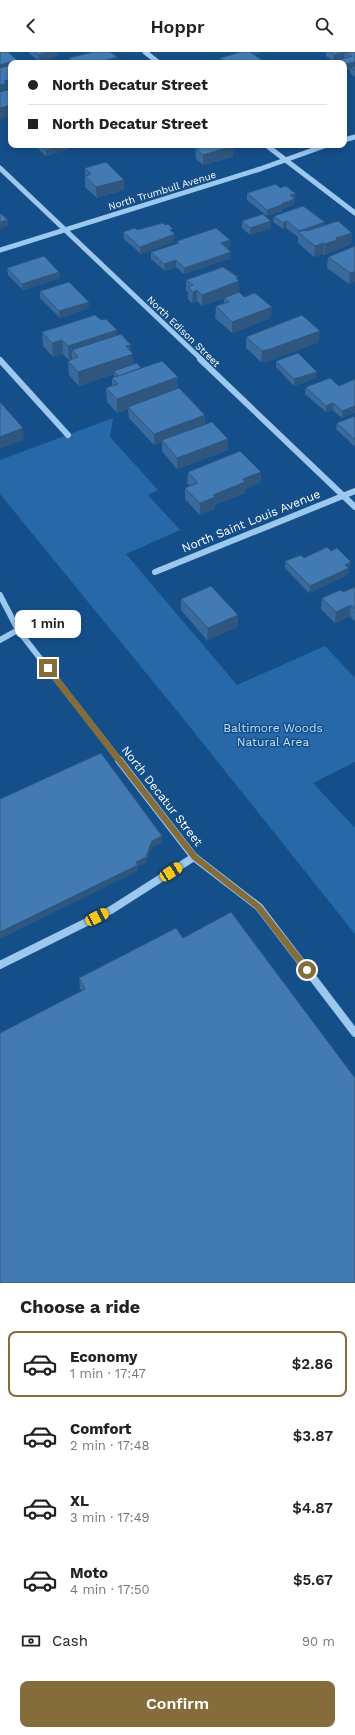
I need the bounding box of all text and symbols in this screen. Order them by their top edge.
icon: back [20,15,42,37]
icon: search [313,15,335,37]
text: Hoppr [150,16,205,37]
text: North Decatur Street [52,76,208,94]
text: North Decatur Street [52,115,208,133]
street label: North Trumbull Avenue [107,169,218,212]
street label: North Edison Street [145,294,223,370]
street label: North Saint Louis Avenue [180,487,322,555]
callout: 1 min [15,610,81,638]
text: 1 min [31,616,65,631]
route end [39,659,57,677]
park label: Baltimore Woods Natural Area [223,721,323,749]
street label: North Decatur Street [119,743,205,849]
car [158,860,184,884]
car [84,906,110,928]
route start [298,961,316,979]
text: Choose a ride [20,1296,140,1317]
icon: car [22,1346,58,1382]
text: Economy [70,1348,137,1366]
text: $2.86 [292,1355,333,1373]
text: 1 min · 17:47 [70,1366,146,1381]
icon: car [22,1418,58,1454]
text: Comfort [70,1420,131,1438]
text: $3.87 [293,1427,333,1445]
text: 2 min · 17:48 [70,1438,150,1453]
icon: car [22,1490,58,1526]
text: XL [70,1492,89,1510]
text: $4.87 [292,1499,333,1517]
text: 3 min · 17:49 [70,1510,150,1525]
icon: car [22,1562,58,1598]
text: Moto [70,1564,108,1582]
text: $5.67 [293,1571,333,1589]
text: 4 min · 17:50 [70,1582,150,1597]
icon: cash [20,1630,42,1652]
text: Cash [52,1632,88,1650]
text: 90 m [302,1634,335,1649]
button: Confirm [20,1681,335,1727]

